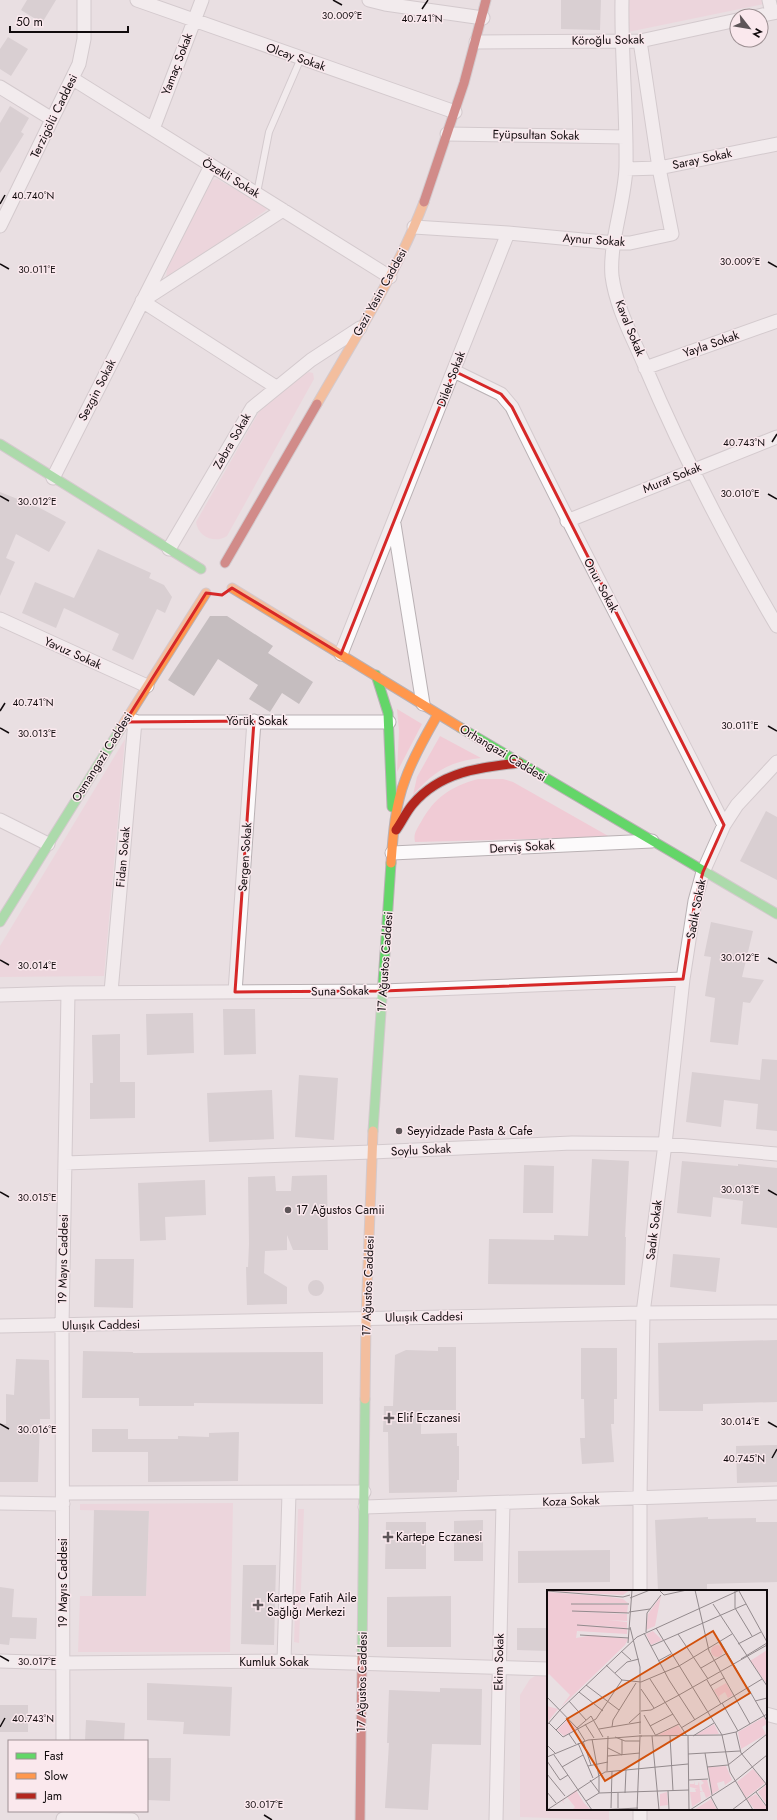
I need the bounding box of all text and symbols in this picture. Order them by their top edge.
scale bar [10,8,128,34]
text: 30.009°E [322,8,362,23]
north arrow [729,8,769,48]
text: 40.741°N [402,11,442,26]
text: 50 m [16,13,43,31]
text: N [748,25,767,41]
street label: Yamaç Sokak [157,30,197,98]
street label: Köroğlu Sokak [572,30,645,50]
street label: Olcay Sokak [264,38,329,76]
street label: Terzigölü Caddesi [26,71,82,161]
street label: Eyüpsultan Sokak [492,125,580,145]
street label: Saray Sokak [671,144,734,174]
street label: Özekli Sokak [198,153,264,203]
text: 40.740°N [12,188,54,203]
street label: Aynur Sokak [562,229,626,251]
street label: Gazi Yasin Caddesi [348,245,412,339]
text: 30.009°E [720,254,760,269]
text: 30.011°E [18,262,56,277]
street label: Kaval Sokak [611,297,650,360]
street label: Yayla Sokak [681,326,742,362]
street label: Dilek Sokak [432,348,470,410]
street label: Sezgin Sokak [74,355,121,424]
street label: Zebra Sokak [209,409,256,472]
text: 40.743°N [723,435,765,450]
street label: Murat Sokak [640,458,705,498]
text: 30.010°E [720,486,760,501]
text: 30.012°E [18,494,56,509]
street label: Onur Sokak [579,555,623,616]
street label: Yavuz Sokak [41,632,105,674]
text: 40.741°N [13,695,53,710]
street label: Osmangazi Caddesi [67,709,137,805]
street label: Yörük Sokak [227,712,288,730]
text: 30.011°E [721,718,759,733]
street label: Orhangazi Caddesi [456,720,550,786]
text: 30.013°E [18,726,56,741]
street label: Sergen Sokak [234,821,256,892]
street label: Fidan Sokak [111,825,135,888]
street label: Derviş Sokak [489,836,556,858]
street label: Sadık Sokak [681,877,711,940]
street label: 17 Ağustos Caddesi [373,911,397,1013]
text: 30.012°E [721,950,759,965]
text: 30.014°E [17,958,57,973]
street label: Suna Sokak [311,981,370,1001]
place label: Seyyidzade Pasta & Cafe [407,1122,533,1140]
marker: Seyyidzade Pasta & Cafe [394,1126,404,1136]
street label: Soylu Sokak [390,1139,452,1161]
text: 30.013°E [721,1182,759,1197]
text: 30.015°E [18,1190,56,1205]
street label: Sadık Sokak [641,1198,667,1261]
place label: 17 Ağustos Camii [296,1201,385,1219]
marker: 17 Ağustos Camii [283,1205,293,1215]
street label: 19 Mayıs Caddesi [53,1214,73,1304]
street label: 17 Ağustos Caddesi [357,1235,379,1337]
street label: Uluışık Caddesi [385,1307,463,1327]
street label: Uluışık Caddesi [62,1315,140,1335]
place label: Elif Eczanesi [397,1409,461,1427]
marker: Elif Eczanesi [384,1413,394,1423]
text: 30.014°E [720,1414,760,1429]
text: 30.016°E [18,1422,57,1437]
text: 40.745°N [723,1451,765,1466]
street label: Koza Sokak [542,1491,601,1511]
place label: Kartepe Eczanesi [396,1528,482,1546]
marker: Kartepe Eczanesi [383,1532,393,1542]
street label: 19 Mayıs Caddesi [54,1538,72,1628]
place label: Kartepe Fatih Aile Sağlığı Merkezi [267,1589,357,1621]
inset map [547,1590,767,1810]
marker: Kartepe Fatih Aile Sağlığı Merkezi [252,1599,264,1611]
street label: 17 Ağustos Caddesi [352,1631,372,1733]
street label: Ekim Sokak [490,1632,509,1691]
street label: Kumluk Sokak [239,1653,309,1671]
text: 30.017°E [18,1654,56,1669]
text: 40.743°N [12,1711,54,1726]
legend [8,1740,148,1812]
text: Fast [44,1747,63,1765]
text: Slow [44,1767,69,1785]
text: Jam [42,1787,62,1805]
text: 30.017°E [245,1797,283,1812]

